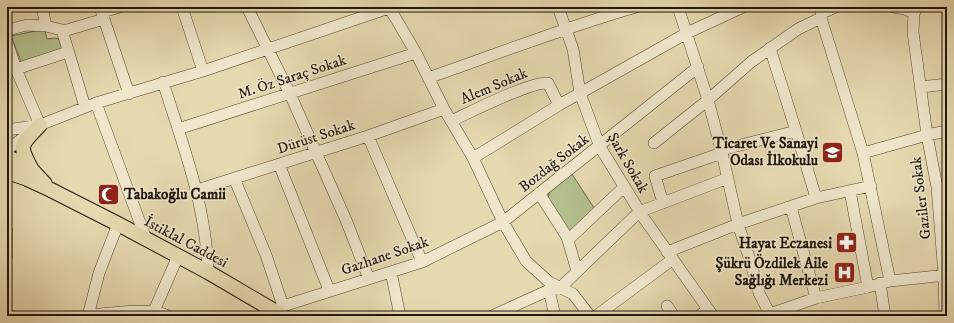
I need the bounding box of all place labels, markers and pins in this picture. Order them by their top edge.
place label: Ticaret Ve Sanayi Odası İlkokulu [712,134,819,170]
school or university icon: Ticaret Ve Sanayi Odası İlkokulu [820,139,846,165]
mosque icon: Tabakoğlu Camii [96,181,122,207]
place label: Tabakoğlu Camii [123,185,226,204]
pharmacy icon: Hayat Eczanesi [834,230,860,256]
place label: Hayat Eczanesi [739,234,832,253]
place label: Şükrü Özdilek Aile Sağlığı Merkezi [716,253,829,290]
hospital icon: Şükrü Özdilek Aile Sağlığı Merkezi [831,259,857,285]

